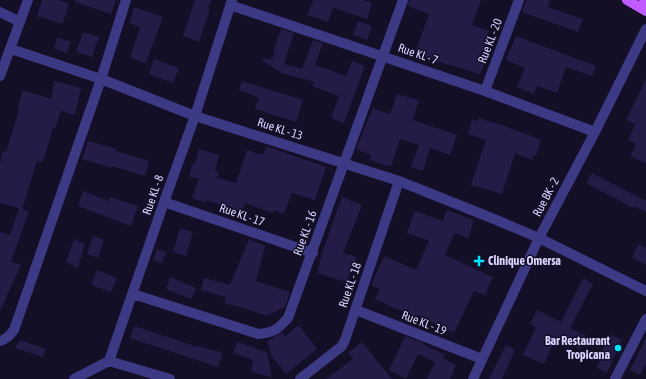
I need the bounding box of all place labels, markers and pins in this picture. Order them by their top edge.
place label: Clinique Omersa [488,254,561,268]
marker: Clinique Omersa [473,255,485,267]
place label: Bar Restaurant Tropicana [545,334,611,362]
marker: Bar Restaurant Tropicana [613,343,623,353]

